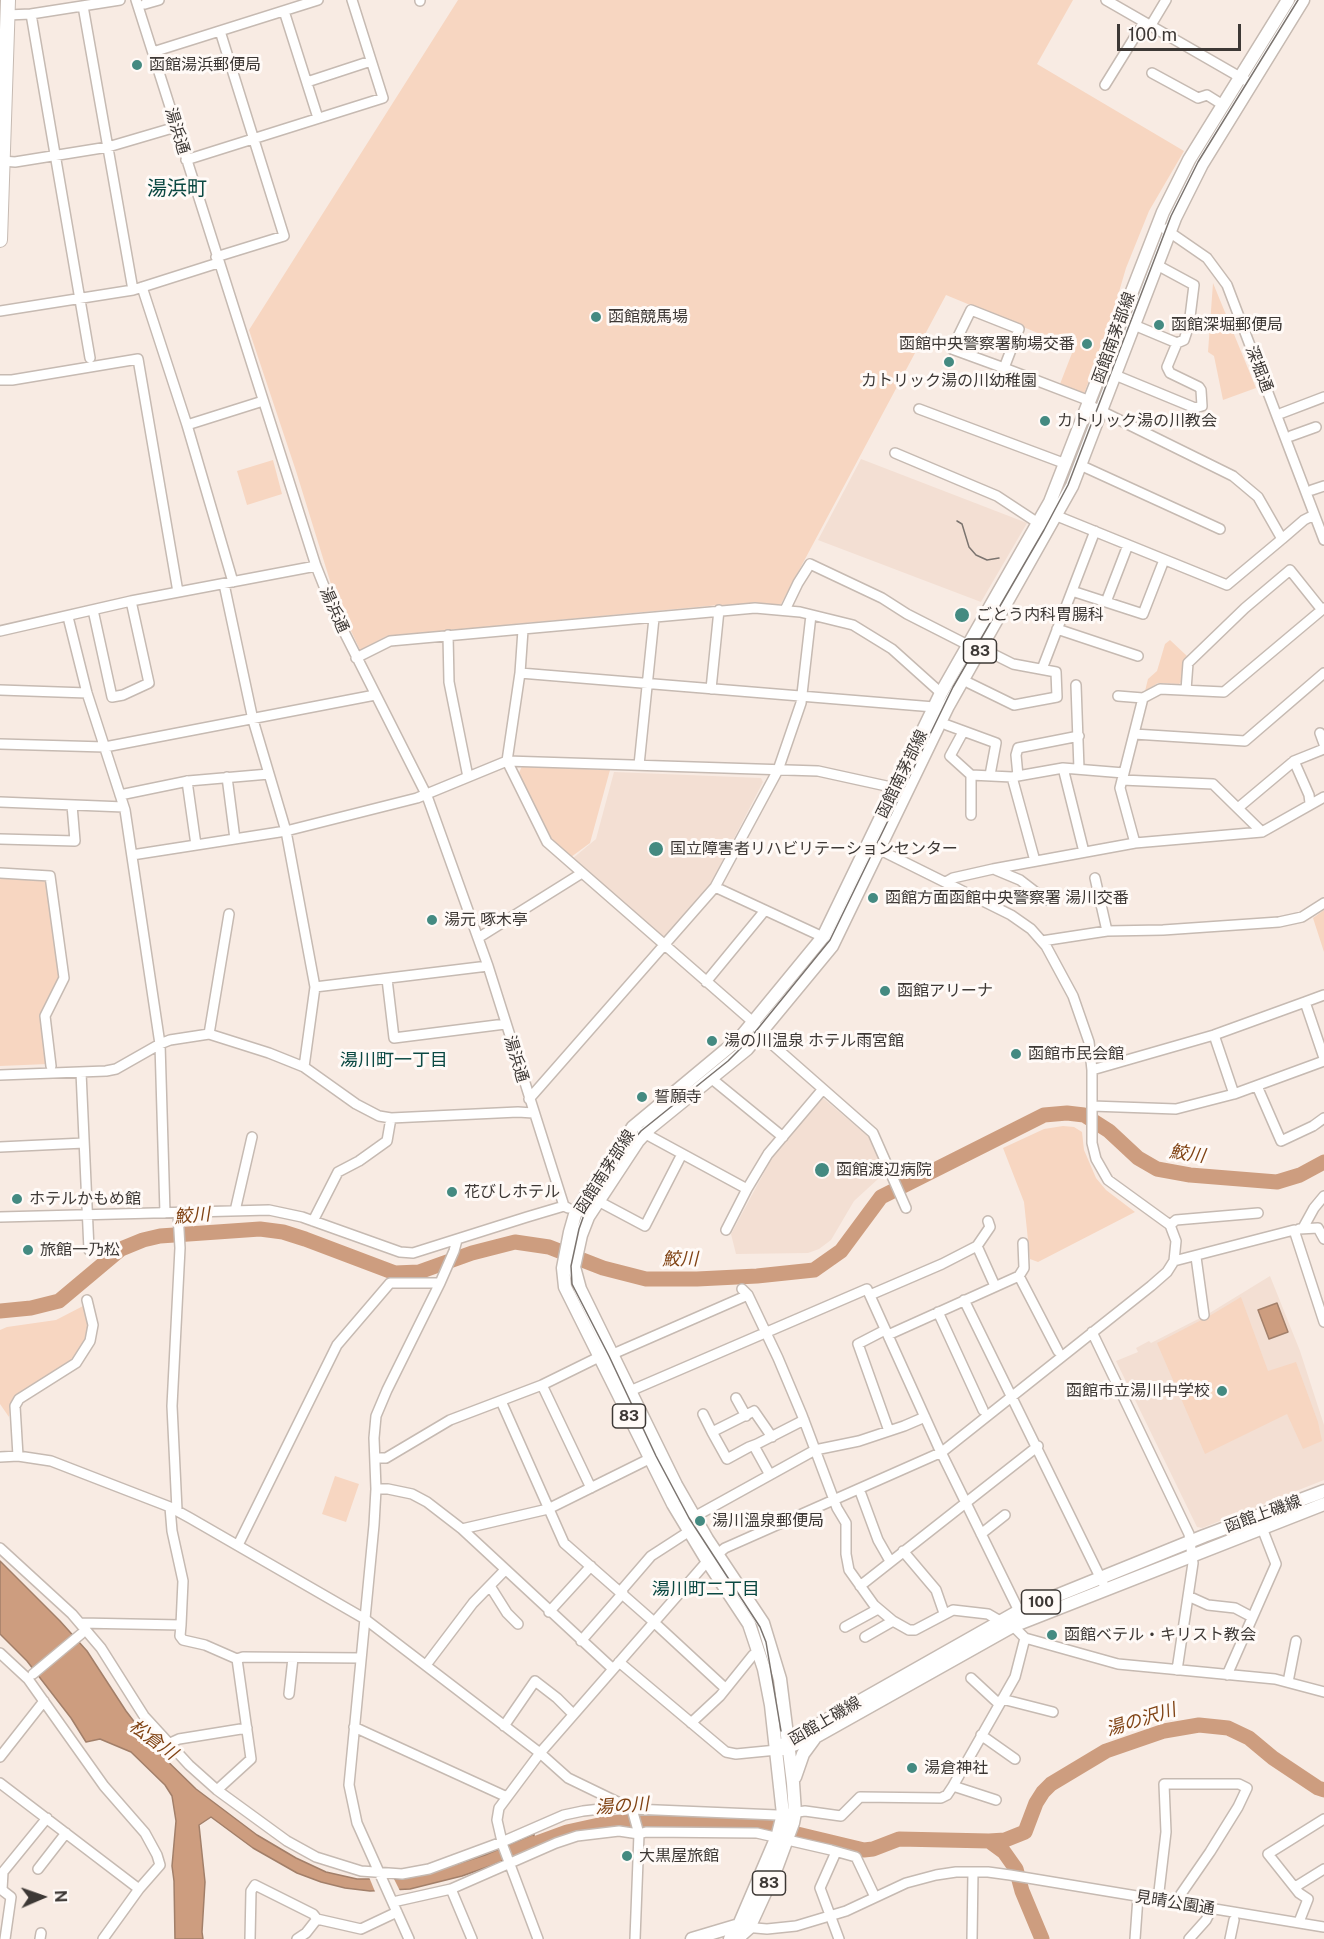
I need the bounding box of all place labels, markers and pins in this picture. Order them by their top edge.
place label: 函館湯浜郵便局 [149,55,261,75]
marker: 函館湯浜郵便局 [130,58,144,72]
place label: 函館競馬場 [608,307,688,327]
marker: 函館競馬場 [589,310,603,324]
place label: 函館深堀郵便局 [1171,315,1283,335]
marker: 函館深堀郵便局 [1152,318,1166,332]
place label: 函館中央警察署駒場交番 [899,334,1075,354]
marker: 函館中央警察署駒場交番 [1080,337,1094,351]
marker: カトリック湯の川幼稚園 [942,355,956,369]
place label: カトリック湯の川幼稚園 [861,371,1037,391]
place label: カトリック湯の川教会 [1057,411,1217,431]
marker: カトリック湯の川教会 [1038,414,1052,428]
place label: ごとう内科胃腸科 [976,605,1104,625]
marker: ごとう内科胃腸科 [953,606,971,624]
place label: 国立障害者リハビリテーションセンター [670,839,958,859]
marker: 国立障害者リハビリテーションセンター [647,840,665,858]
place label: 函館方面函館中央警察署 湯川交番 [885,888,1129,908]
marker: 函館方面函館中央警察署 湯川交番 [866,891,880,905]
place label: 湯元 啄木亭 [444,910,528,930]
marker: 湯元 啄木亭 [425,913,439,927]
place label: 函館アリーナ [897,981,993,1001]
marker: 函館アリーナ [878,984,892,998]
place label: 湯の川温泉 ホテル雨宮館 [724,1031,904,1051]
marker: 湯の川温泉 ホテル雨宮館 [705,1034,719,1048]
place label: 函館市民会館 [1028,1044,1124,1064]
marker: 函館市民会館 [1009,1047,1023,1061]
place label: 誓願寺 [654,1087,702,1107]
marker: 誓願寺 [635,1090,649,1104]
place label: 函館渡辺病院 [836,1160,932,1180]
marker: 函館渡辺病院 [813,1161,831,1179]
place label: 花びしホテル [464,1182,560,1202]
marker: 花びしホテル [445,1185,459,1199]
place label: ホテルかもめ館 [29,1189,141,1209]
marker: ホテルかもめ館 [10,1192,24,1206]
place label: 旅館一乃松 [40,1240,120,1260]
marker: 旅館一乃松 [21,1243,35,1257]
place label: 函館市立湯川中学校 [1066,1381,1210,1401]
marker: 函館市立湯川中学校 [1215,1384,1229,1398]
place label: 湯川溫泉郵便局 [712,1511,824,1531]
marker: 湯川溫泉郵便局 [693,1514,707,1528]
place label: 函館ベテル・キリスト教会 [1064,1625,1256,1645]
marker: 函館ベテル・キリスト教会 [1045,1628,1059,1642]
place label: 湯倉神社 [924,1758,988,1778]
marker: 湯倉神社 [905,1761,919,1775]
place label: 大黒屋旅館 [639,1846,719,1866]
marker: 大黒屋旅館 [620,1849,634,1863]

